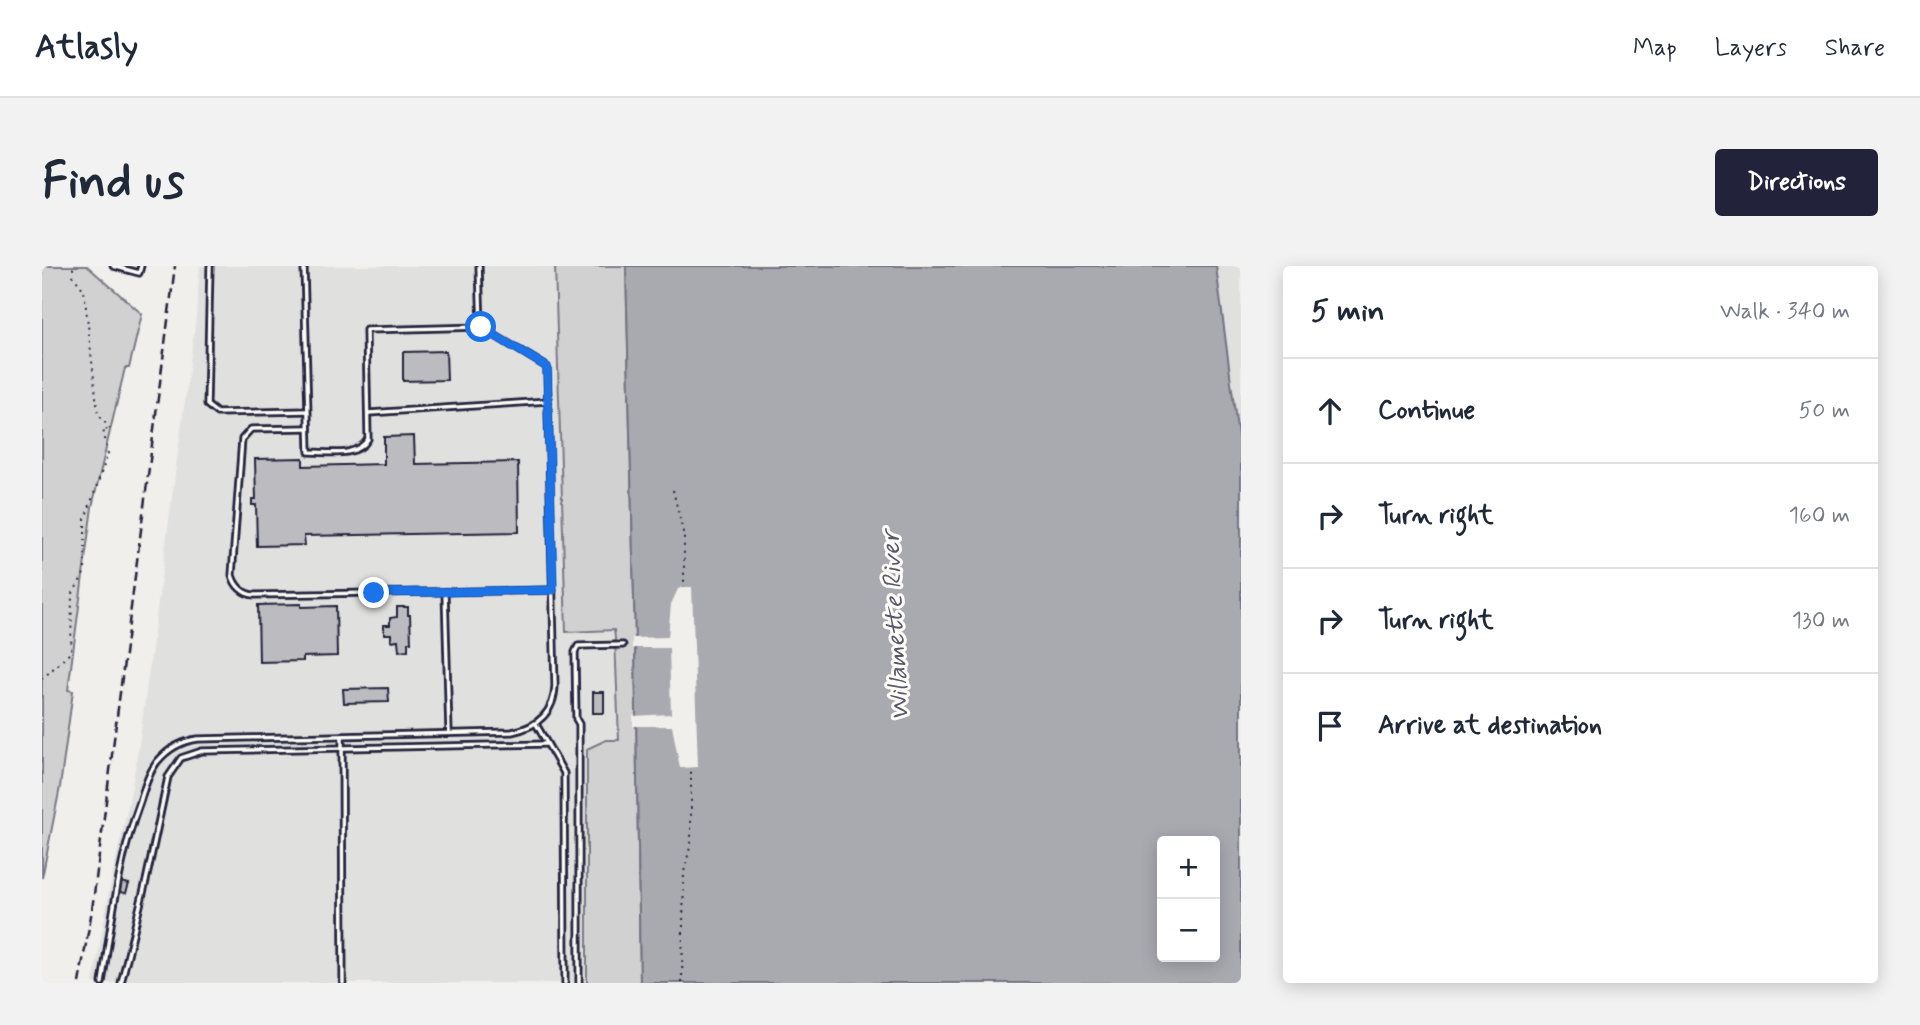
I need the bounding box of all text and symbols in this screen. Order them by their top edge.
text: Atlasly [35,26,138,70]
text: Map [1633,33,1677,64]
text: Layers [1715,33,1787,64]
text: Share [1825,33,1885,64]
button: Directions [1715,149,1878,216]
text: Find us [42,150,185,215]
text: 5 min [1311,292,1385,331]
text: Walk · 340 m [1720,297,1850,327]
route start [465,311,496,342]
icon: ahead [1311,392,1349,430]
text: Continue [1378,394,1475,428]
text: 50 m [1799,396,1850,426]
icon: right [1311,497,1349,535]
text: Turn right [1378,499,1494,533]
text: 160 m [1789,501,1850,531]
water label: Willamette River [874,526,918,722]
route end [358,577,389,608]
icon: right [1311,602,1349,640]
text: Turn right [1378,604,1494,638]
text: 130 m [1792,606,1850,636]
icon: arrive [1311,707,1349,745]
text: Arrive at destination [1378,709,1602,743]
map controls [1157,836,1220,962]
button: + [1157,836,1220,899]
button: − [1157,899,1220,962]

